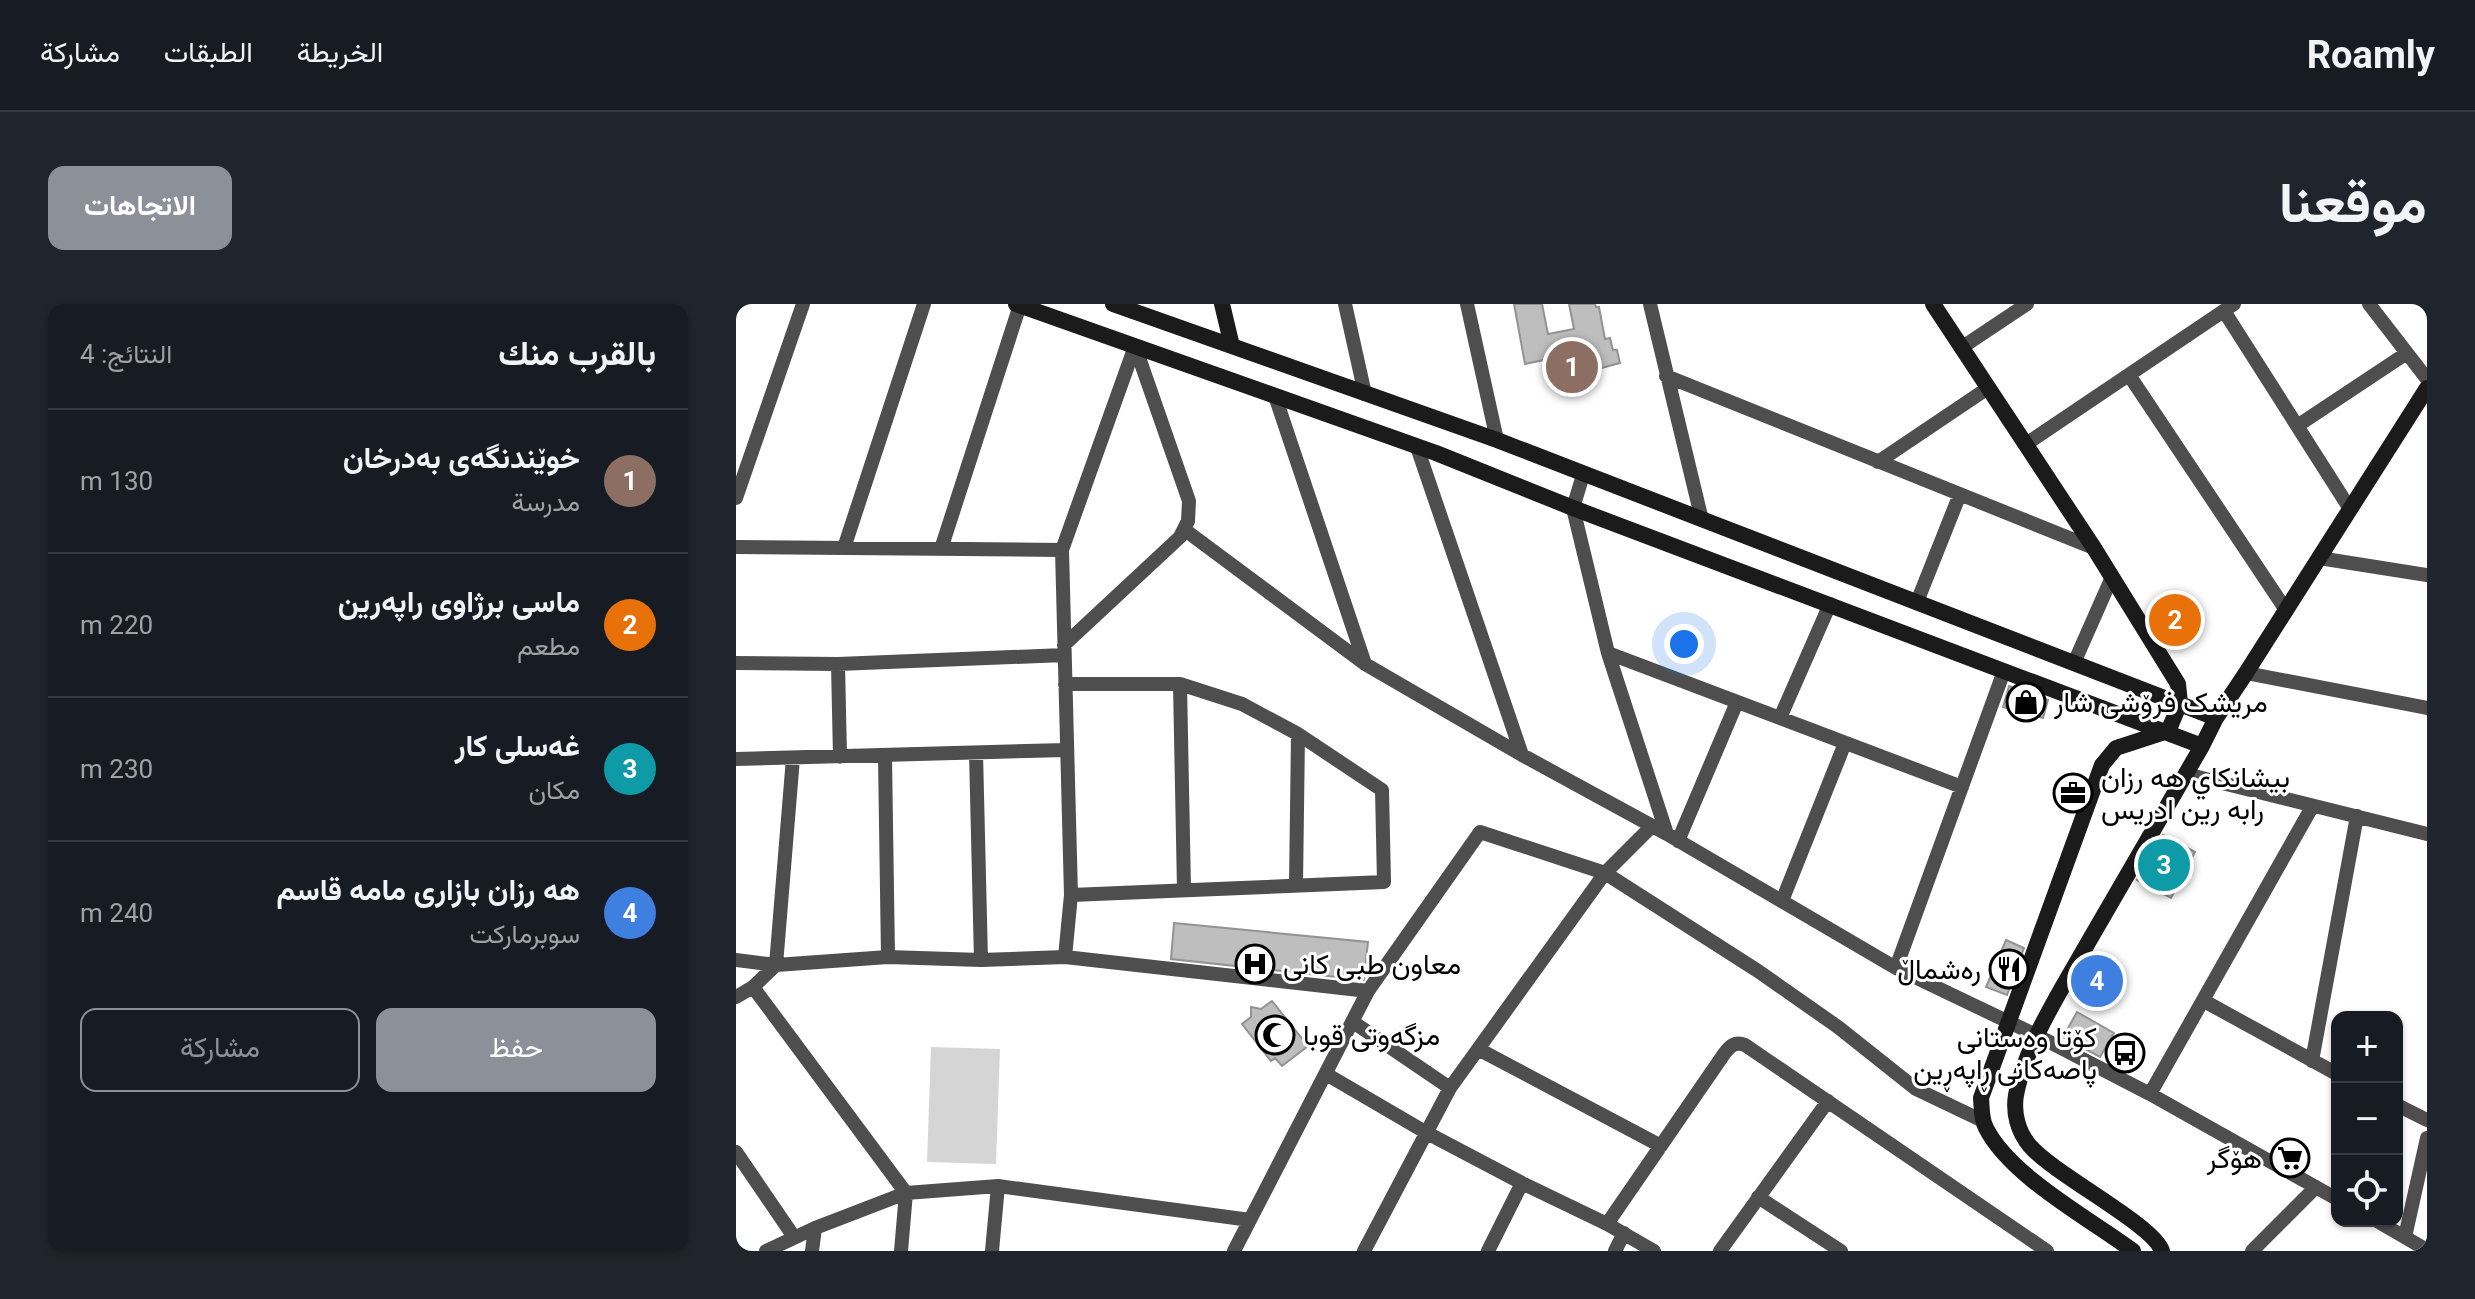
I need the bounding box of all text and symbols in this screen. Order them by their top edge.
text: Roamly [2307,33,2435,77]
text: مشاركة [40,36,120,69]
text: الطبقات [164,36,253,69]
text: الخريطة [297,36,383,69]
button: الاتجاهات [48,166,232,250]
text: موقعنا [2279,170,2427,236]
text: بالقرب منك [498,333,656,373]
pin: 1 [1546,337,1598,397]
text: النتائج: 4 [80,339,172,369]
text: خوێندنگەی بەدرخان [343,440,580,475]
text: 130 m [80,466,153,496]
text: 1 [623,466,637,496]
text: مدرسة [511,487,580,517]
text: ماسی برژاوی راپەرین [338,584,580,619]
pin: 2 [2149,590,2201,650]
text: 220 m [80,610,153,640]
text: 2 [623,610,637,640]
your location [1664,624,1704,664]
text: مطعم [517,631,580,661]
shop icon: مریشک فرۆشی شار [2005,681,2047,723]
place label: مریشک فرۆشی شار [2053,686,2268,720]
text: غەسلی کار [455,728,580,763]
text: 230 m [80,754,153,784]
text: 3 [623,754,637,784]
place label: بيشانكاي هه رزان رابه رين ادريس [2101,761,2290,827]
office icon: بيشانكاي هه رزان رابه رين ادريس [2052,772,2094,814]
text: مكان [528,775,580,805]
pin: 3 [2138,835,2190,895]
text: هه رزان بازارى مامه قاسم [276,872,580,907]
text: 240 m [80,898,153,928]
text: 4 [623,898,637,928]
text: سوبرماركت [469,919,580,949]
hospital icon: معاون طبی کانی [1234,943,1276,985]
place label: معاون طبی کانی [1283,948,1461,982]
restaurant icon: رەشماڵ [1988,948,2030,990]
pin: 4 [2071,951,2123,1011]
place label: رەشماڵ [1897,953,1981,987]
button: مشاركة [80,1008,360,1092]
button: حفظ [376,1008,656,1092]
map controls [2331,1011,2403,1227]
button: + [2331,1011,2403,1083]
mosque icon: مزگەوتی قوبا [1254,1014,1296,1056]
place label: مزگەوتی قوبا [1303,1019,1440,1053]
place label: كۆتا وەستانی پاصەکانی ڕاپەڕین [1913,1021,2097,1092]
bus stop icon: كۆتا وەستانی پاصەکانی ڕاپەڕین [2104,1032,2146,1074]
button: − [2331,1083,2403,1155]
supermarket icon: هۆگر [2269,1137,2311,1179]
place label: هۆگر [2206,1142,2262,1176]
button: locate [2331,1155,2403,1227]

